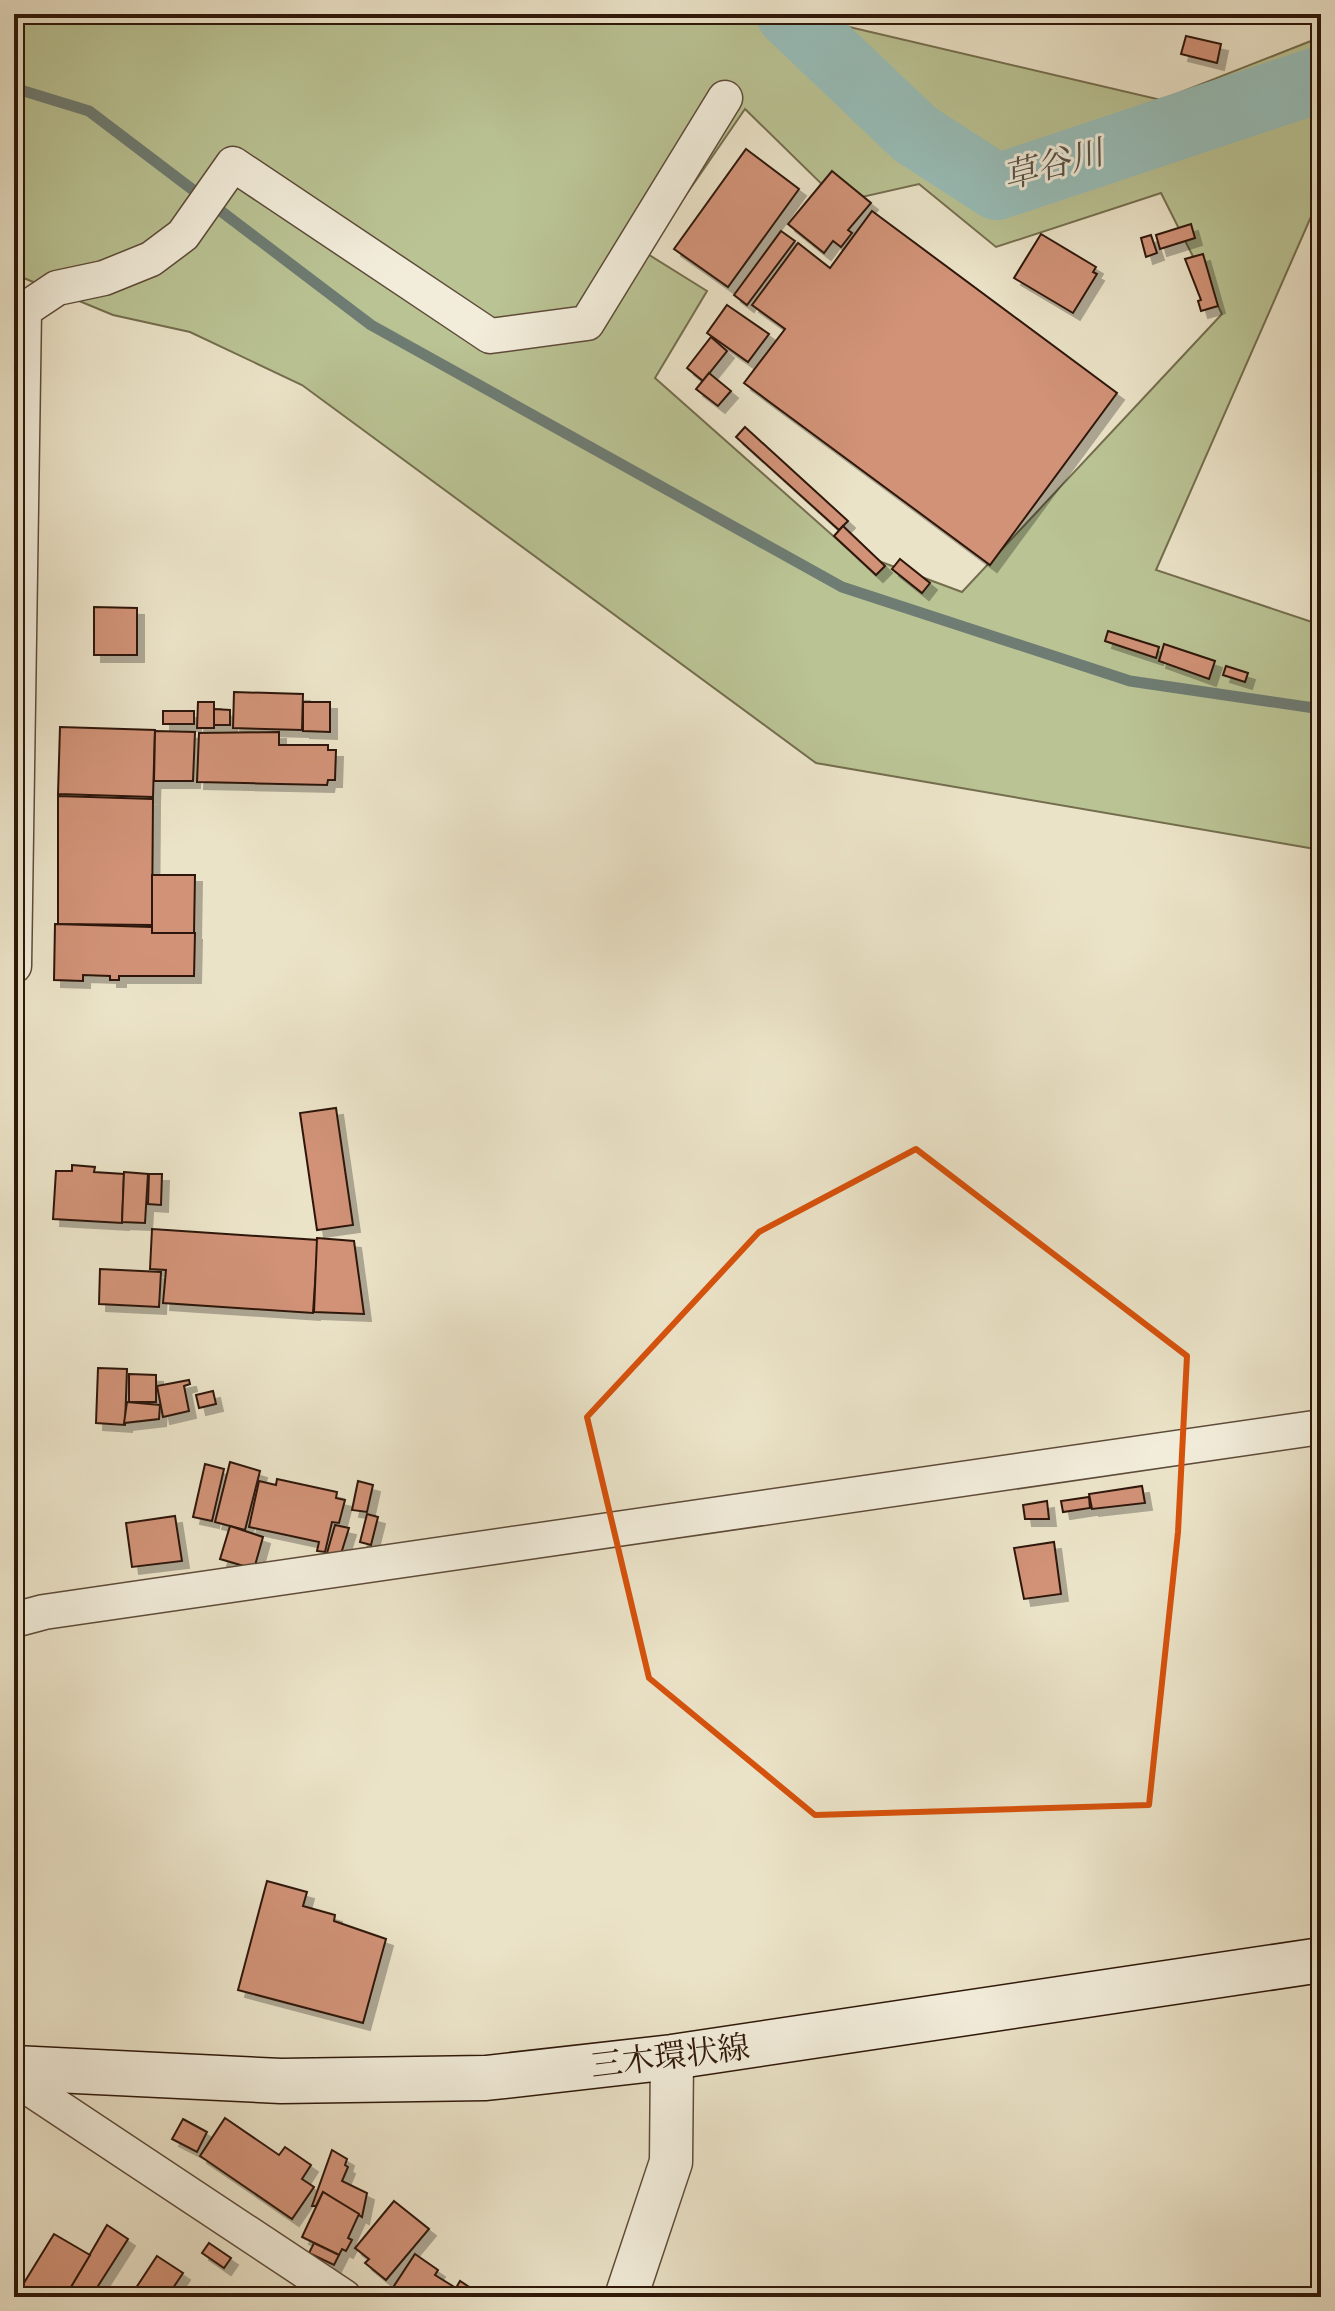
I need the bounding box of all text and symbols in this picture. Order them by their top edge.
water label: 草谷川 [999,130,1112,197]
street label: 三木環状線 [588,2027,752,2086]

